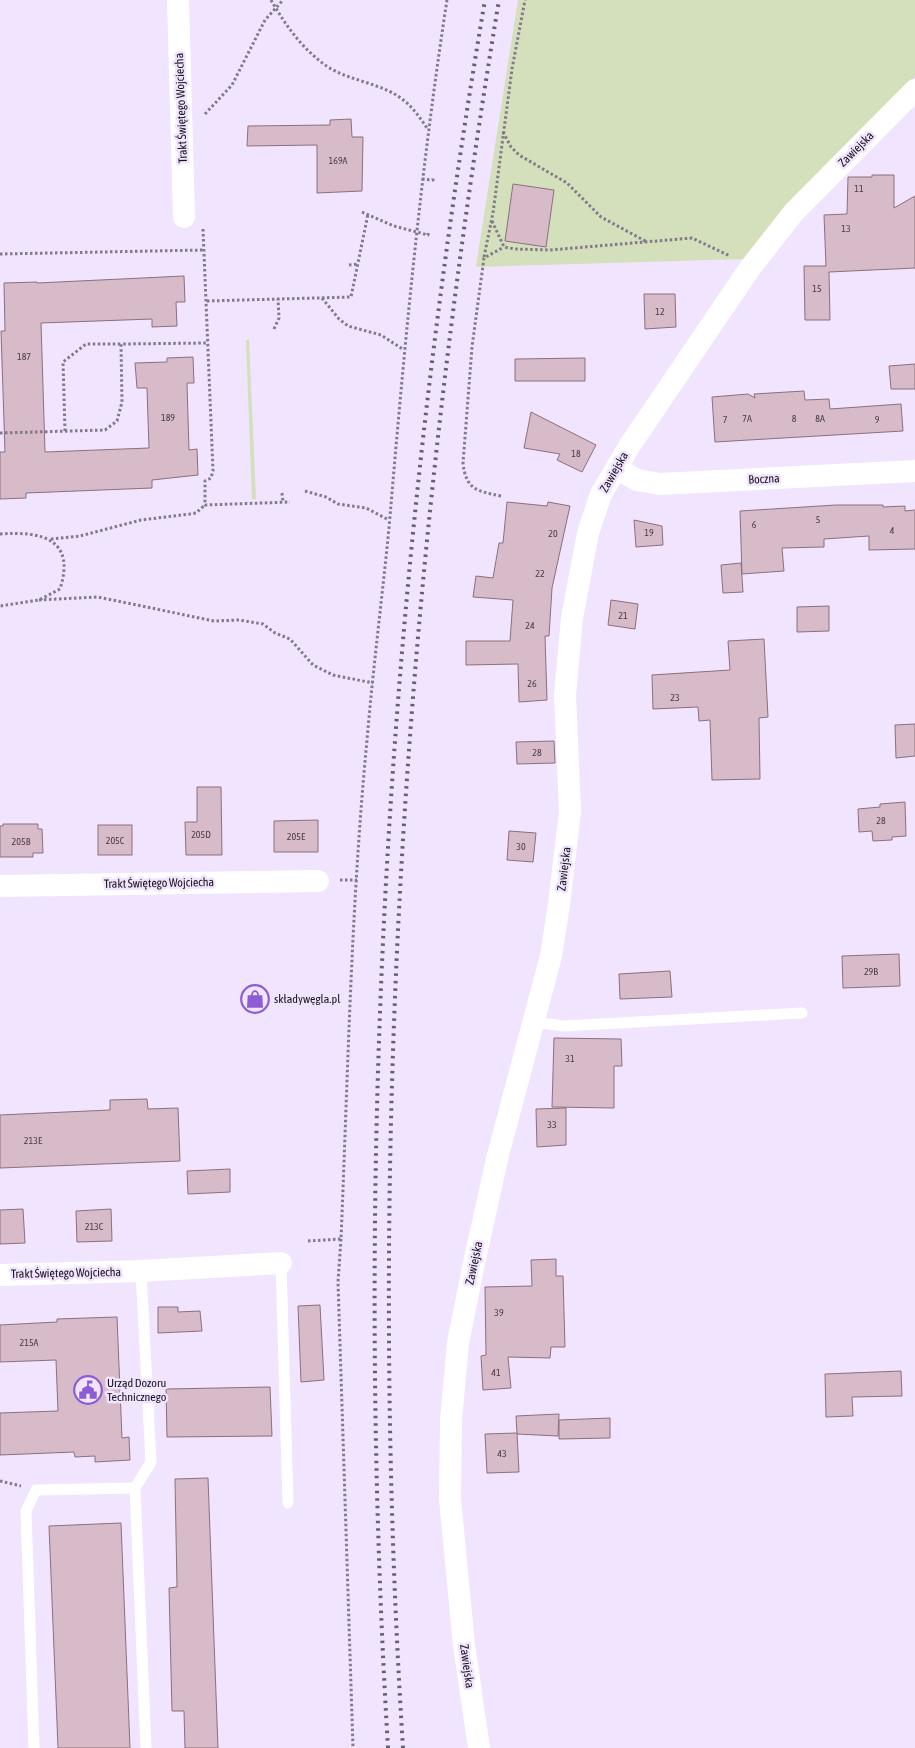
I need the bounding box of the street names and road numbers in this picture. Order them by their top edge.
street label: Trakt Świętego Wojciecha [172,53,190,163]
street label: Zawiejska [835,128,877,170]
street label: Zawiejska [597,449,631,495]
street label: Boczna [748,471,780,487]
street label: Zawiejska [554,846,574,892]
street label: Trakt Świętego Wojciecha [104,875,214,891]
street label: Zawiejska [463,1240,485,1286]
street label: Trakt Świętego Wojciecha [11,1265,121,1281]
street label: Zawiejska [457,1643,477,1689]

